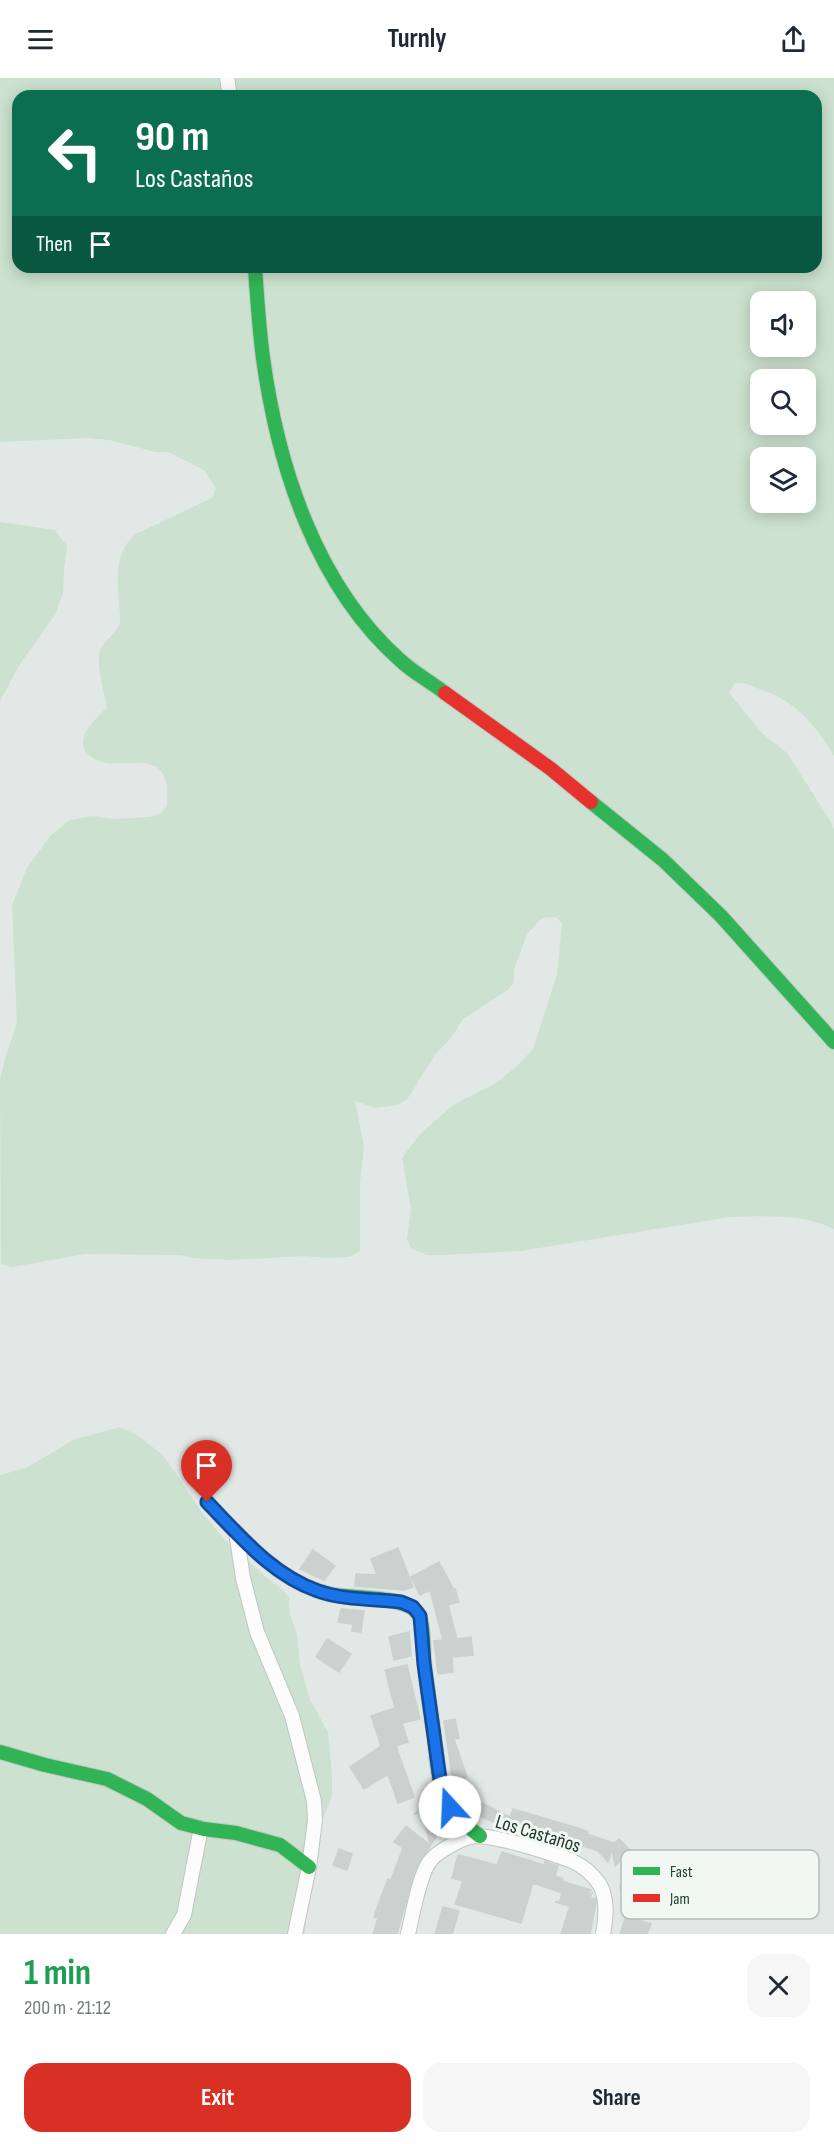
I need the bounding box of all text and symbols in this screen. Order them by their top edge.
icon: menu [24,23,57,56]
text: Turnly [387,23,447,55]
icon: share [777,23,810,56]
text: 90 m [135,112,209,163]
icon: left [36,114,114,192]
text: Los Castaños [135,163,254,195]
icon: arrive [84,228,117,261]
text: Then [36,231,72,258]
map controls [750,291,816,513]
button: sound [750,291,816,357]
button: search [750,369,816,435]
button: layers [750,447,816,513]
pin [181,1440,232,1502]
icon: arrive [190,1449,223,1482]
position arrow [418,1775,482,1839]
street label: Los Castaños [492,1810,584,1858]
legend [621,1850,819,1919]
text: Fast [670,1863,693,1882]
text: Jam [669,1890,690,1909]
text: 1 min [24,1952,91,1995]
button: close [747,1954,810,2017]
text: 200 m · 21:12 [24,1996,111,2020]
button: Exit [24,2063,411,2132]
button: Share [423,2063,810,2132]

